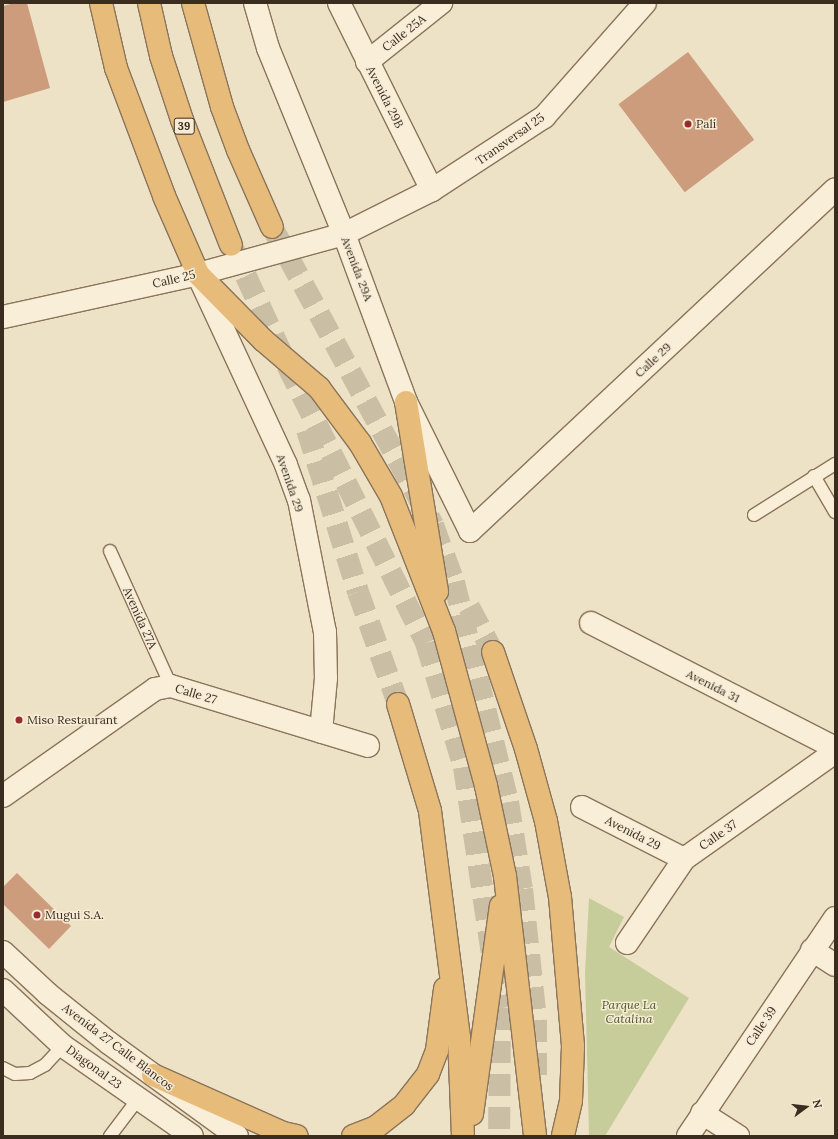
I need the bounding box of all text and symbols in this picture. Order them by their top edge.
street label: Calle 25A [379,12,429,54]
street label: Avenida 29B [363,64,407,130]
street label: Transversal 25 [473,110,547,168]
road number: 39 [173,117,195,135]
place label: Palí [696,117,716,131]
marker: Palí [683,119,693,129]
street label: Avenida 29A [338,235,376,303]
street label: Calle 25 [151,267,197,291]
street label: Calle 29 [632,340,674,380]
street label: Avenida 29 [273,452,307,514]
street label: Avenida 27A [120,585,160,651]
street label: Avenida 31 [684,666,742,706]
street label: Calle 27 [173,681,219,707]
place label: Miso Restaurant [27,713,118,727]
marker: Miso Restaurant [14,715,24,725]
street label: Avenida 29 [603,813,663,853]
street label: Calle 37 [696,817,740,853]
place label: Mugui S.A. [45,908,104,922]
marker: Mugui S.A. [32,910,42,920]
park label: Parque La Catalina [602,998,656,1026]
street label: Avenida 27 Calle Blancos [59,1000,177,1094]
street label: Calle 39 [743,1004,779,1048]
street label: Diagonal 23 [63,1042,125,1092]
north arrow [786,1087,826,1127]
text: N [810,1098,825,1110]

